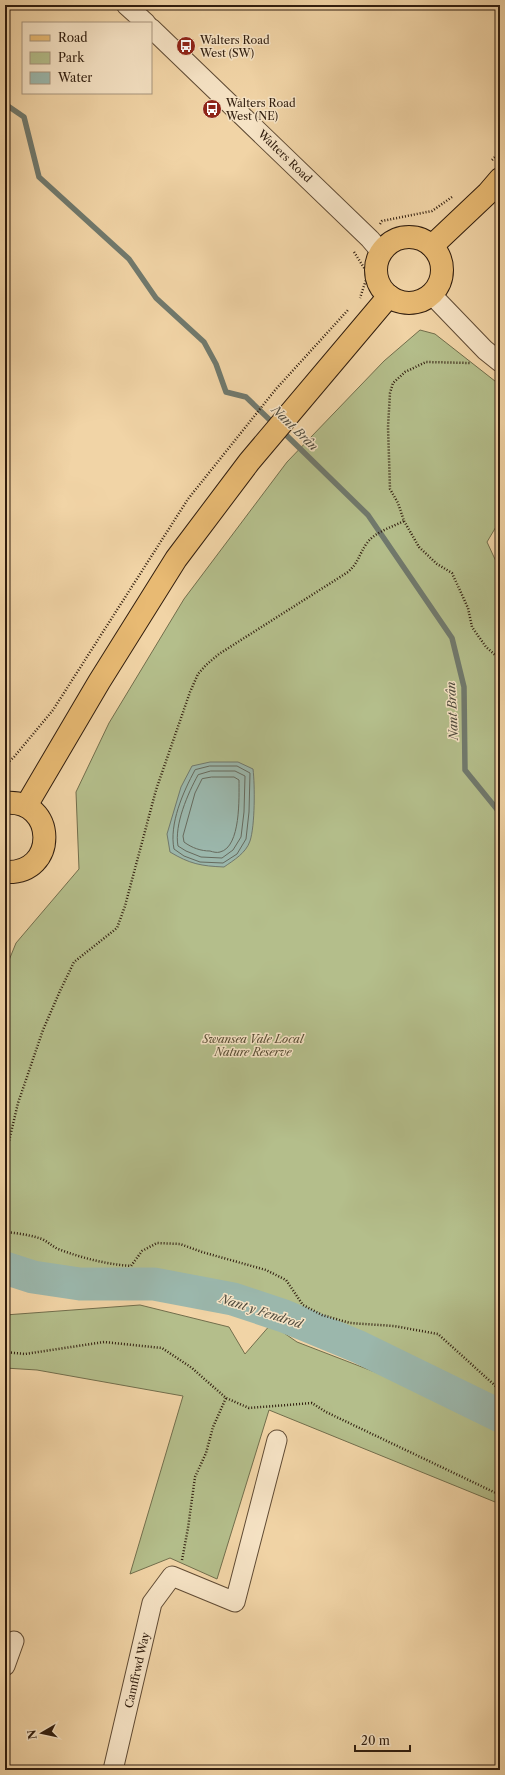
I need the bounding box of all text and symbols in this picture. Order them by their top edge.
legend [22,22,152,94]
text: Road [58,30,88,45]
place label: Walters Road West (SW) [199,33,270,60]
bus stop icon: Walters Road West (SW) [175,35,197,57]
text: Park [58,50,85,65]
text: Water [57,70,92,85]
place label: Walters Road West (NE) [225,96,296,123]
bus stop icon: Walters Road West (NE) [201,98,223,120]
street label: Walters Road [254,126,315,185]
water label: Nant Brân [268,402,321,454]
water label: Nant Brân [443,681,461,742]
park label: Swansea Vale Local Nature Reserve [202,1032,305,1059]
water label: Nant y Fendrod [217,1290,306,1332]
street label: Camffrwd Way [121,1630,153,1709]
north arrow [22,1713,62,1753]
scale bar [355,1727,410,1753]
text: N [24,1728,40,1740]
text: 20 m [361,1733,390,1748]

